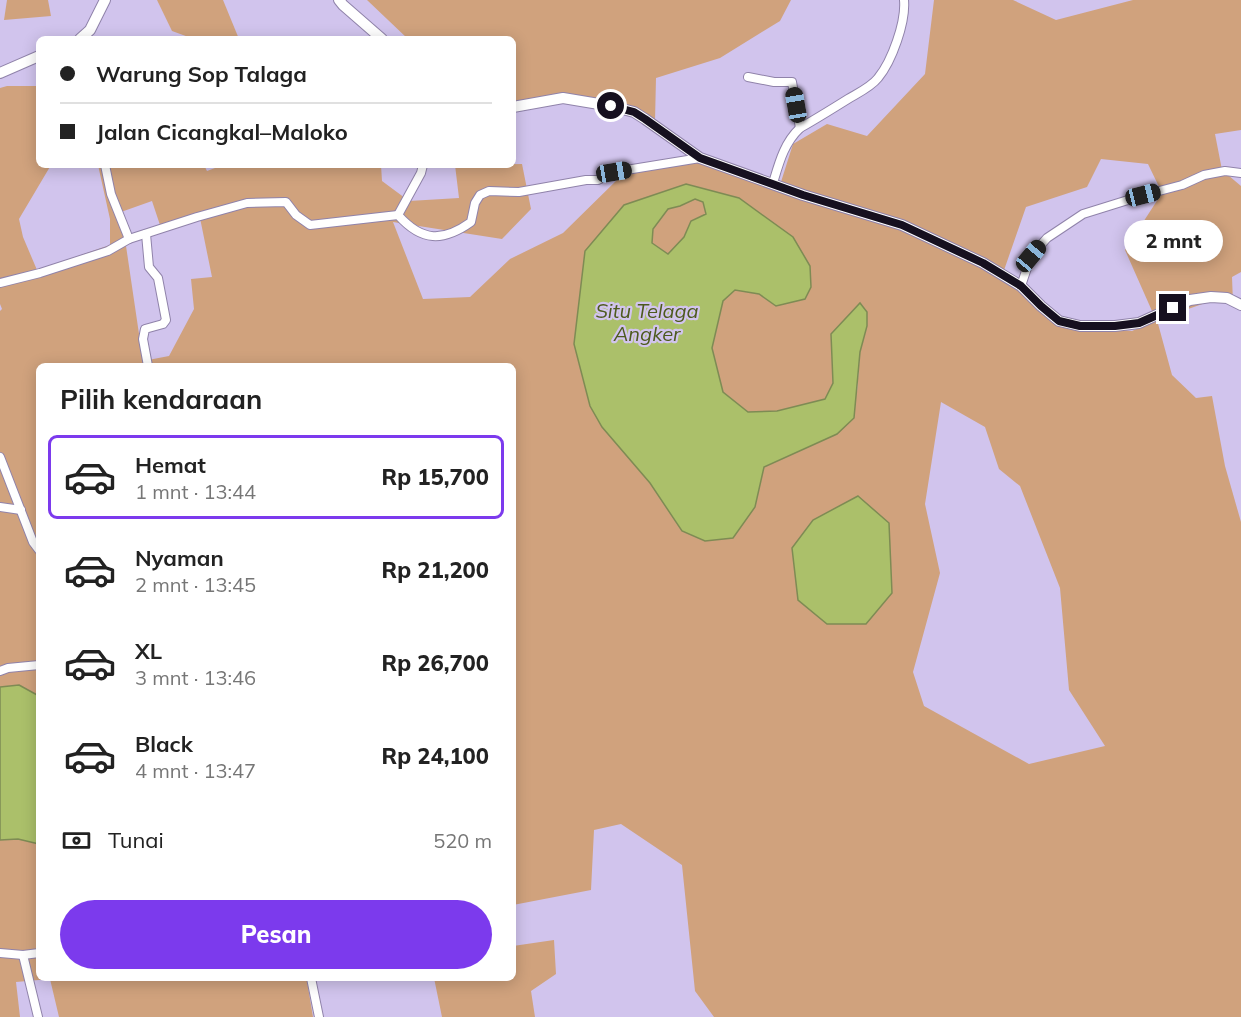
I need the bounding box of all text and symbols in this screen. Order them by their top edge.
text: Warung Sop Talaga [96,60,307,88]
car [784,86,808,124]
route start [597,92,624,119]
text: Jalan Cicangkal–Maloko [96,118,348,146]
car [595,160,633,184]
car [1123,182,1163,208]
callout: 2 mnt [1124,221,1222,263]
text: 2 mnt [1145,228,1202,253]
car [1013,236,1049,276]
route end [1159,294,1186,321]
water label: Situ Telaga Angker [595,298,699,346]
text: Pilih kendaraan [60,382,262,416]
icon: car [63,450,117,504]
text: Hemat [135,451,206,479]
text: Rp 15,700 [382,463,489,491]
text: 1 mnt · 13:44 [135,479,256,504]
icon: car [63,543,117,597]
text: Nyaman [135,544,224,572]
text: Rp 21,200 [382,556,489,584]
text: 2 mnt · 13:45 [135,572,256,597]
icon: car [63,636,117,690]
text: XL [135,637,162,665]
text: Rp 26,700 [382,649,489,677]
text: 3 mnt · 13:46 [135,665,256,690]
icon: car [63,729,117,783]
text: Black [135,730,193,758]
text: Rp 24,100 [382,742,489,770]
text: 4 mnt · 13:47 [135,758,256,783]
icon: cash [60,824,93,857]
text: Tunai [108,826,164,854]
text: 520 m [433,828,492,853]
button: Pesan [60,900,492,969]

